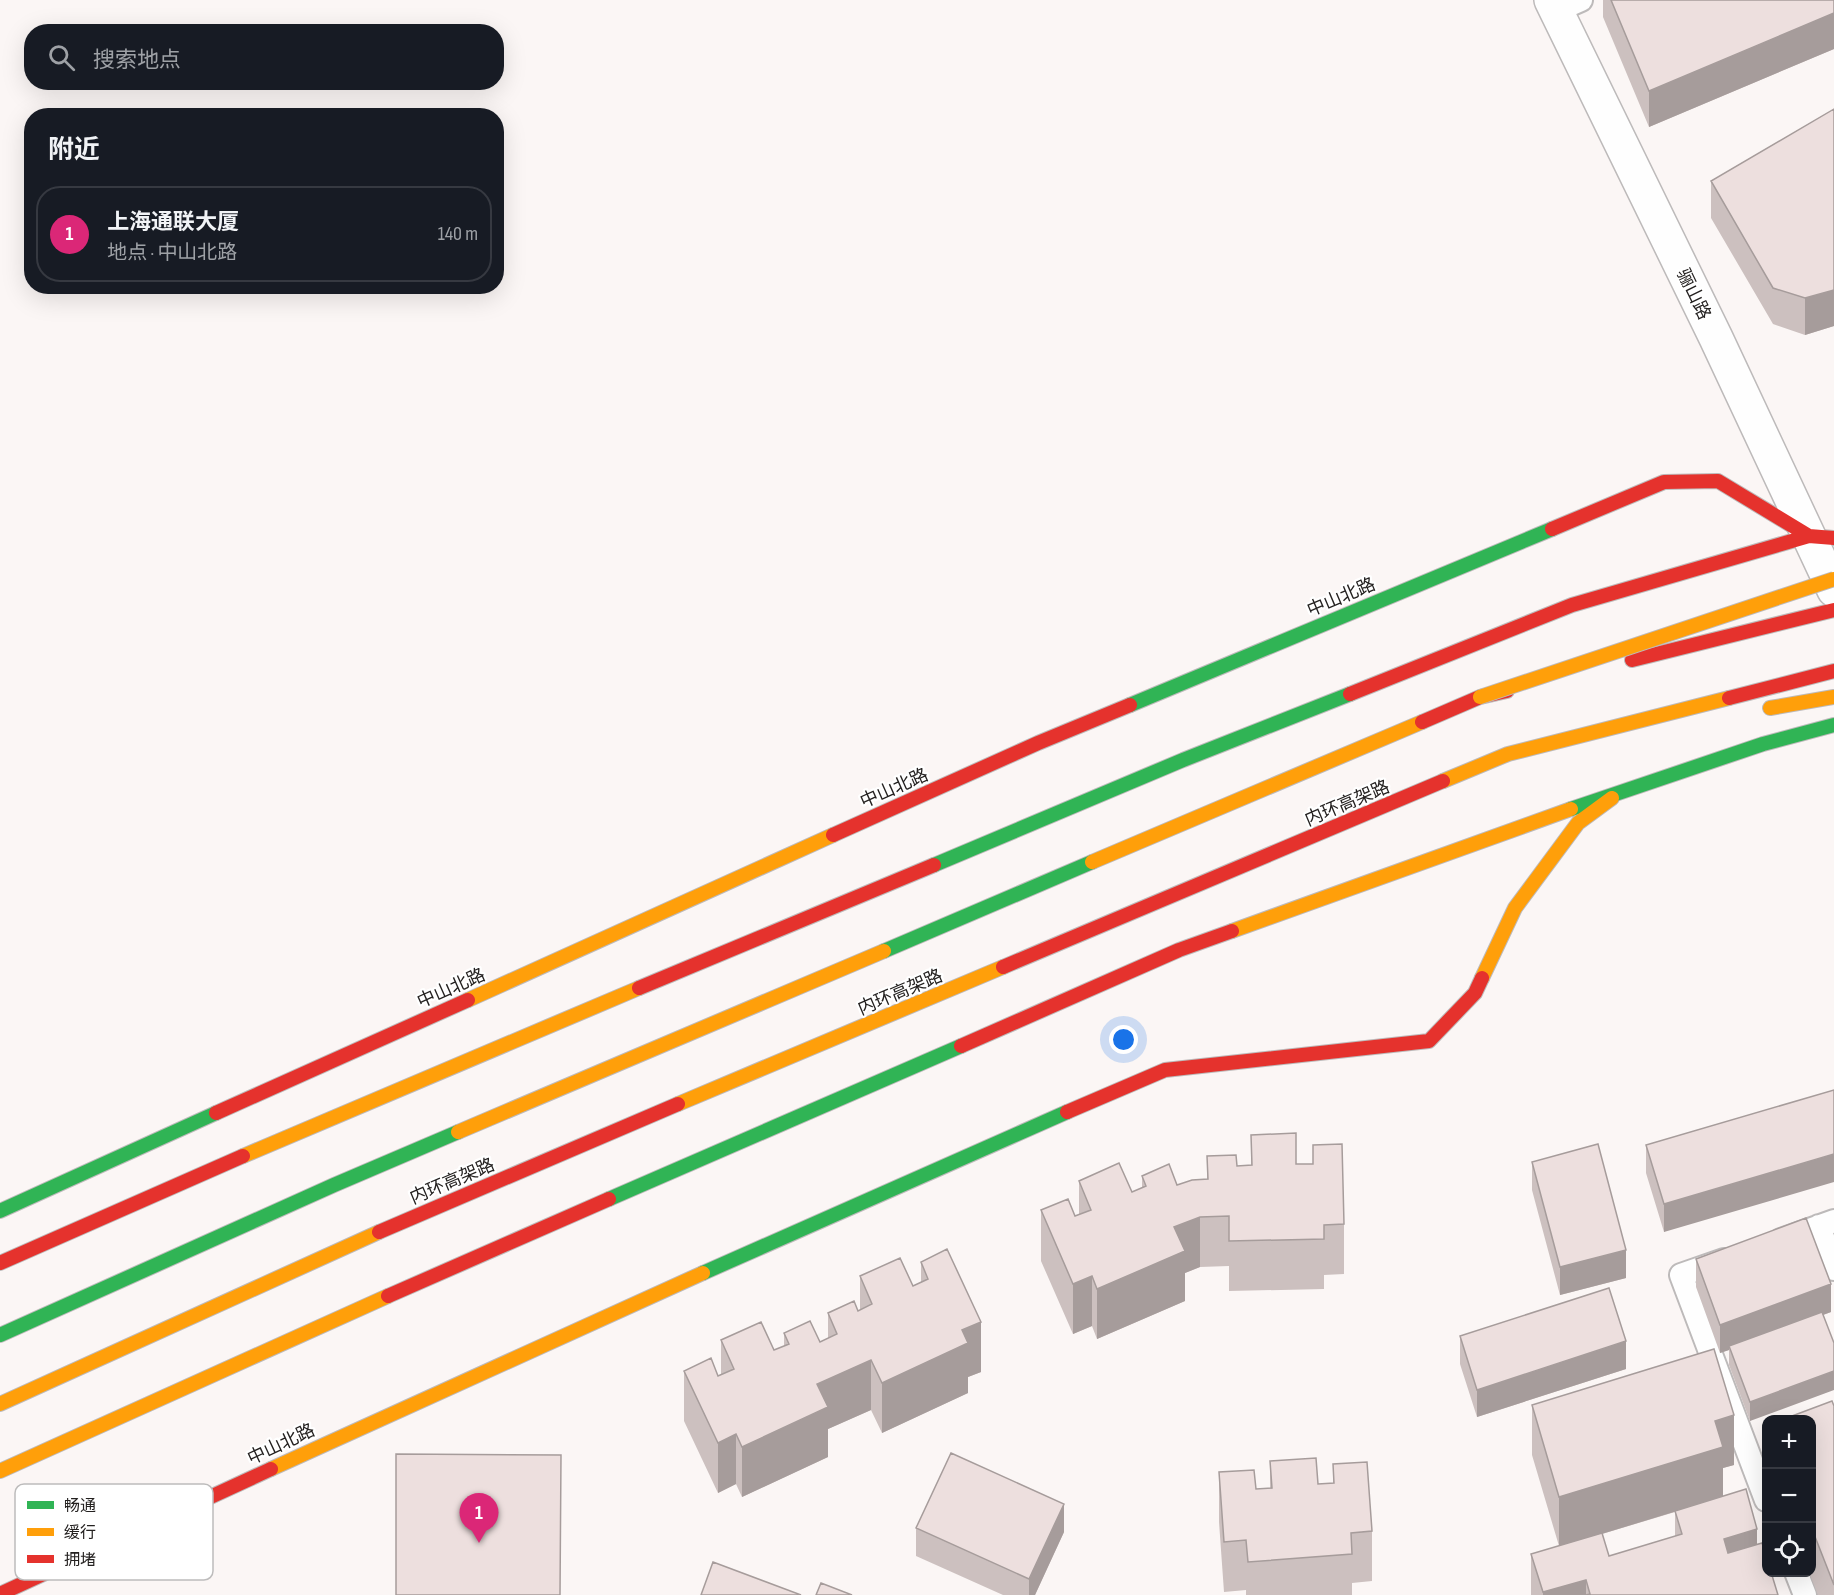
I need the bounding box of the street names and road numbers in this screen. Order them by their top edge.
street label: 骊山路 [1672,265,1715,323]
street label: 中山北路 [1304,574,1378,621]
street label: 中山北路 [857,764,931,813]
street label: 内环高架路 [1302,776,1393,831]
street label: 中山北路 [414,964,488,1013]
street label: 内环高架路 [855,965,946,1020]
street label: 内环高架路 [407,1154,498,1209]
street label: 中山北路 [244,1420,318,1469]

